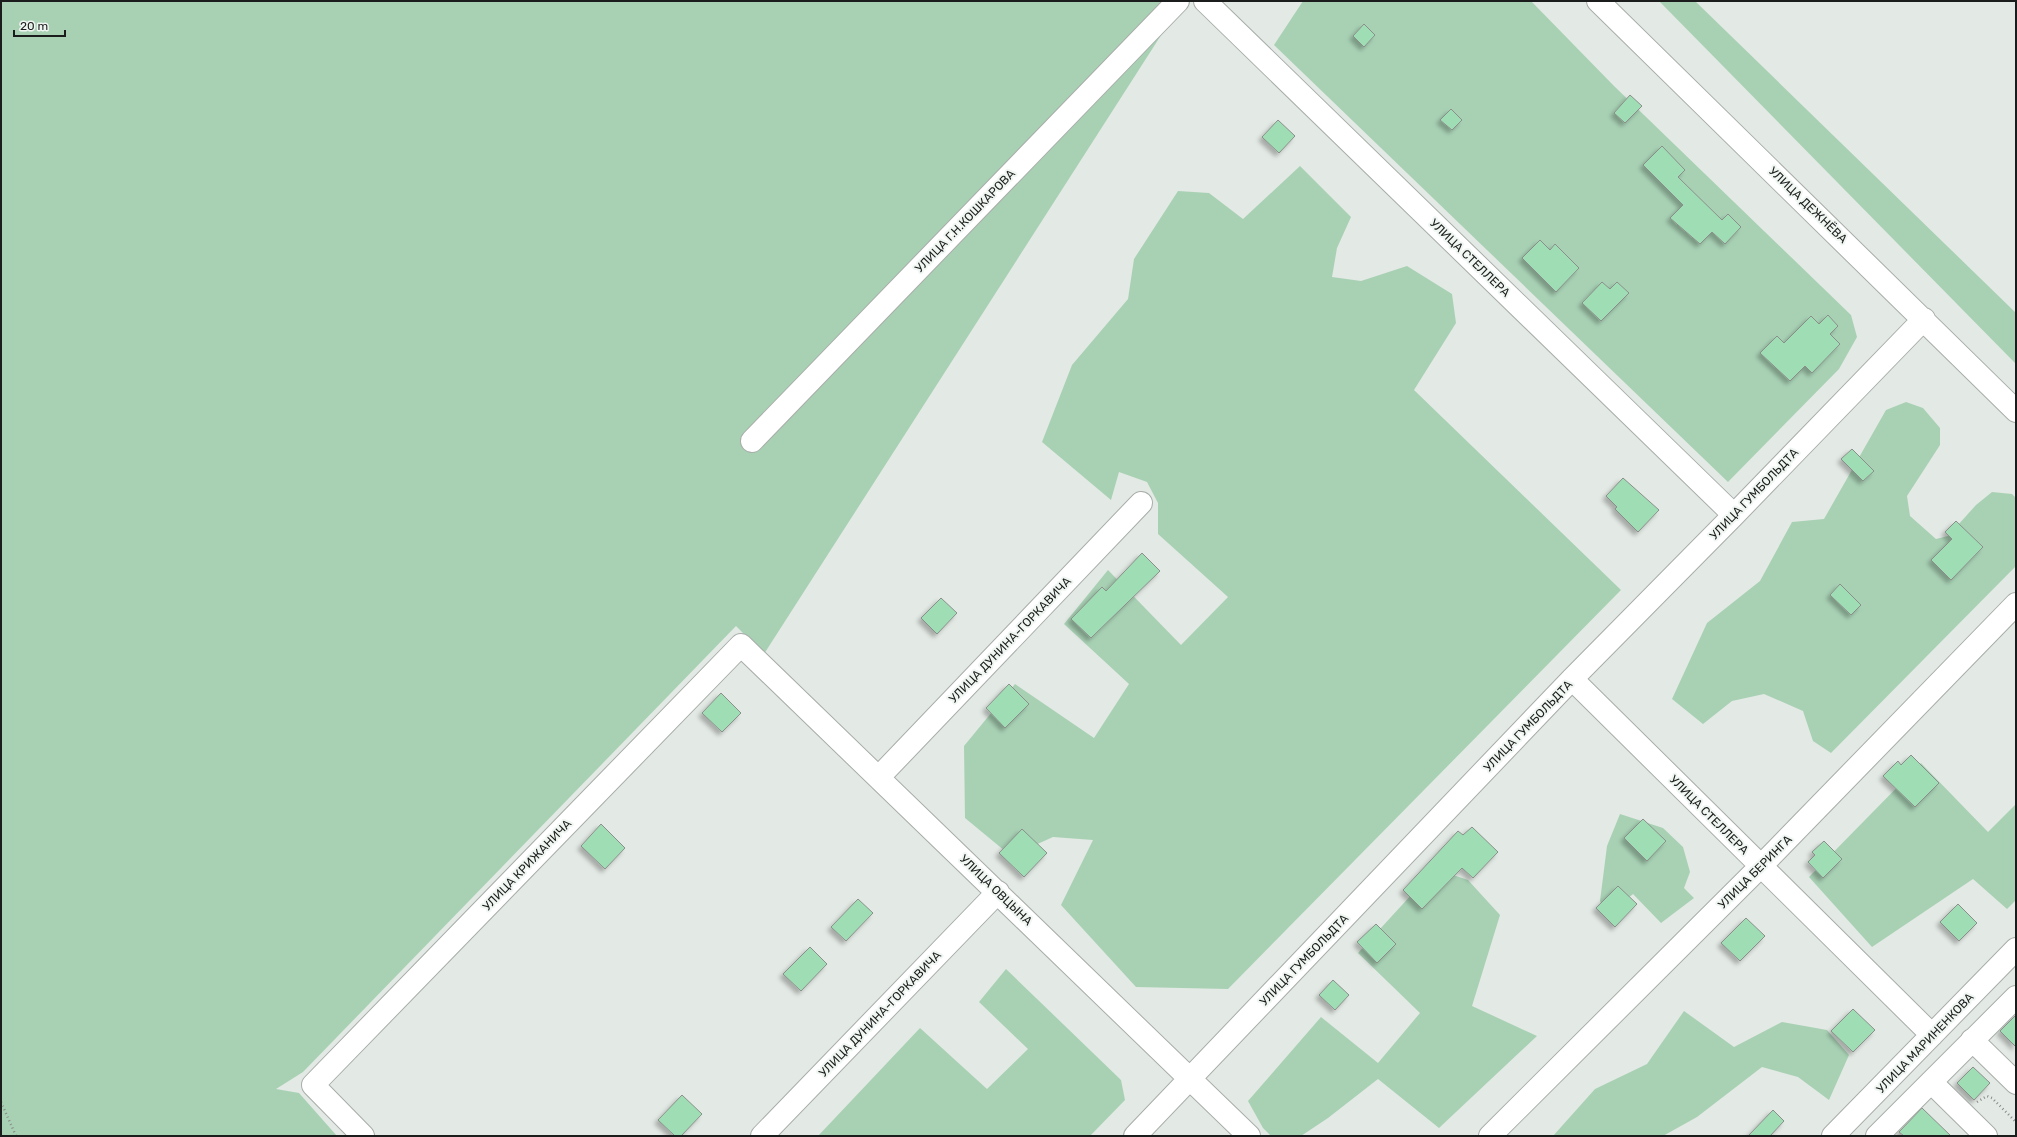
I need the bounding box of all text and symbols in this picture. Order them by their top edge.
scale bar [14,12,65,38]
text: 20 m [20,19,48,33]
street label: УЛИЦА ДЕЖНЁВА [1766,164,1850,246]
street label: УЛИЦА Г.Н.КОШКАРОВА [912,167,1018,275]
street label: УЛИЦА СТЕЛЛЕРА [1427,216,1513,300]
street label: УЛИЦА ГУМБОЛЬДТА [1707,445,1801,543]
street label: УЛИЦА ДУНИНА-ГОРКАВИЧА [946,574,1074,706]
street label: УЛИЦА ГУМБОЛЬДТА [1481,677,1575,775]
street label: УЛИЦА СТЕЛЛЕРА [1667,773,1751,857]
street label: УЛИЦА КРИЖАНИЧА [480,816,574,914]
street label: УЛИЦА БЕРИНГА [1715,832,1795,912]
street label: УЛИЦА ОВЦЫНА [957,852,1035,928]
street label: УЛИЦА ГУМБОЛЬДТА [1257,911,1351,1009]
street label: УЛИЦА ДУНИНА-ГОРКАВИЧА [816,948,944,1080]
street label: УЛИЦА МАРИНЕНКОВА [1873,990,1977,1096]

